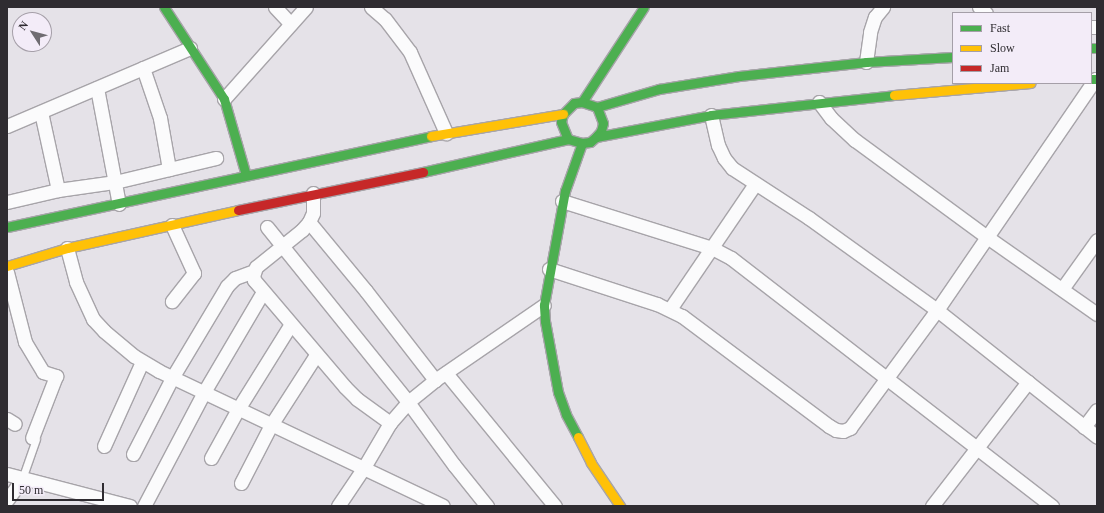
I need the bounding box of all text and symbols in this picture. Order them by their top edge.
north arrow [12,12,52,52]
legend [952,12,1092,84]
text: N [16,19,30,32]
text: Fast [990,21,1010,35]
text: Slow [990,41,1015,55]
text: Jam [990,61,1009,75]
scale bar [14,475,106,501]
text: 50 m [19,483,43,497]

